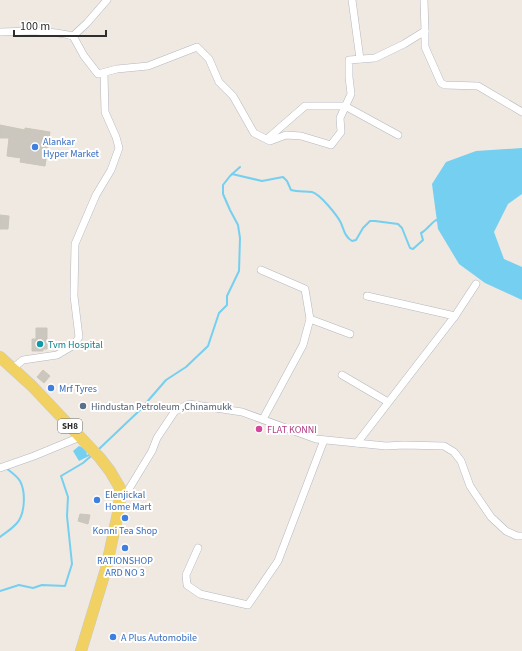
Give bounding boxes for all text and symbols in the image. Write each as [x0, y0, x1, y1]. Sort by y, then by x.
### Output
scale bar [14, 12, 106, 38]
text: 100 m [20, 18, 50, 35]
place label: Alankar Hyper Market [43, 135, 100, 161]
marker: Alankar Hyper Market [30, 142, 40, 152]
place label: Tvm Hospital [48, 338, 103, 352]
marker: Tvm Hospital [35, 339, 45, 349]
place label: Mrf Tyres [59, 382, 97, 396]
marker: Mrf Tyres [46, 383, 56, 393]
place label: Hindustan Petroleum ,Chinamukk [91, 400, 232, 414]
marker: Hindustan Petroleum ,Chinamukk [78, 401, 88, 411]
road number: SH8 [58, 419, 82, 433]
place label: FLAT KONNI [267, 423, 317, 437]
marker: FLAT KONNI [254, 424, 264, 434]
place label: Elenjickal Home Mart [105, 488, 152, 514]
marker: Elenjickal Home Mart [92, 495, 102, 505]
marker: Konni Tea Shop [120, 513, 130, 523]
place label: Konni Tea Shop [93, 524, 158, 538]
marker: RATIONSHOP ARD NO 3 [120, 543, 130, 553]
place label: RATIONSHOP ARD NO 3 [97, 554, 153, 580]
place label: A Plus Automobile [121, 631, 197, 645]
marker: A Plus Automobile [108, 632, 118, 642]

